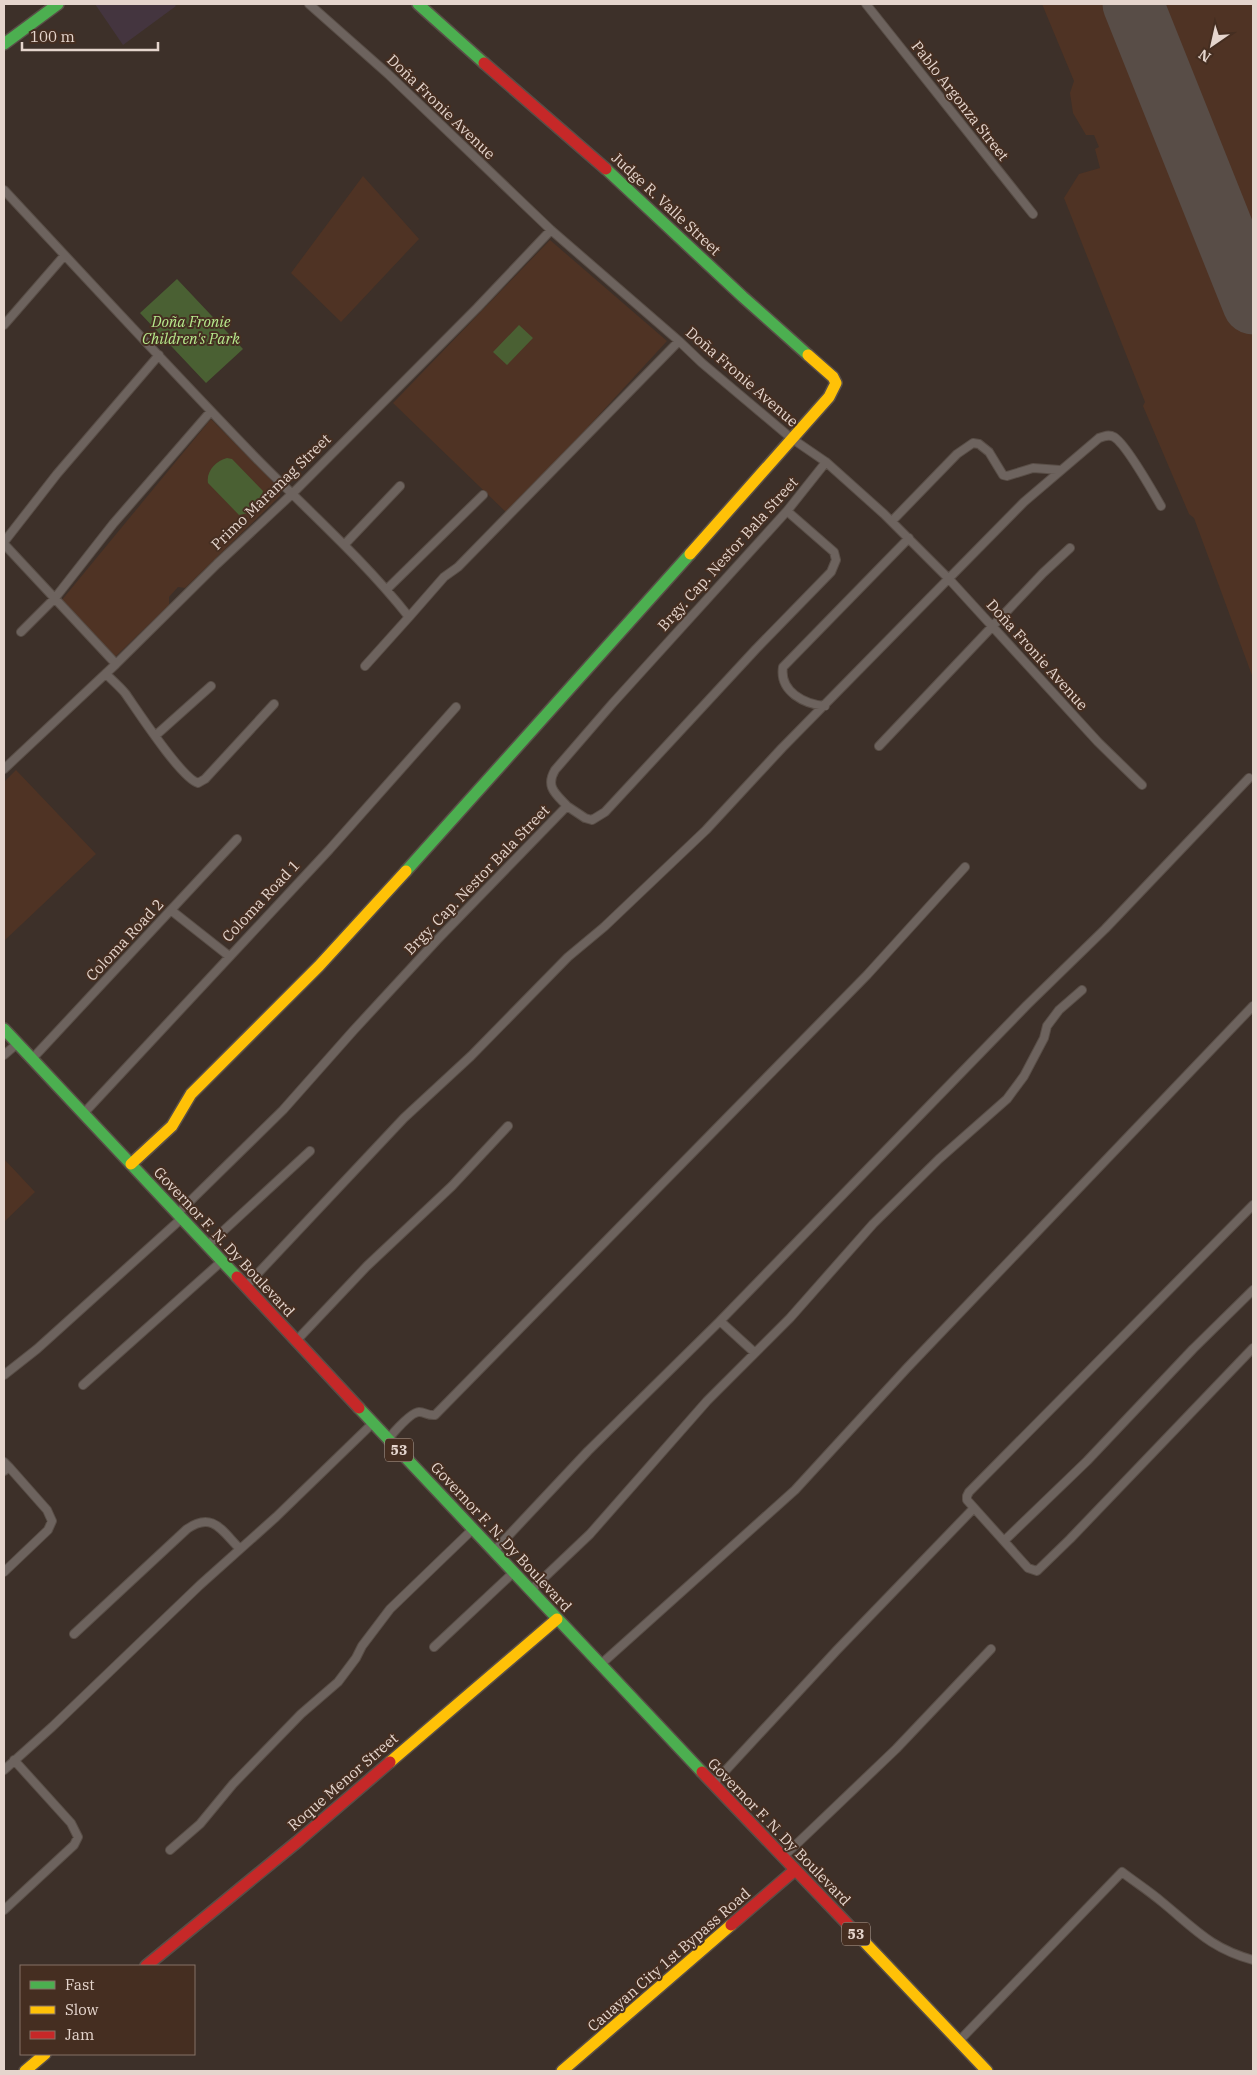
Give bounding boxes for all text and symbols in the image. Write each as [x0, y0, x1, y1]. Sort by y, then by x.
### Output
scale bar [22, 20, 159, 52]
north arrow [1187, 20, 1237, 70]
text: 100 m [30, 27, 75, 46]
street label: Pablo Argonza Street [908, 37, 1013, 164]
text: N [1195, 45, 1214, 66]
street label: Doña Fronie Avenue [383, 50, 499, 163]
street label: Judge R. Valle Street [608, 148, 725, 259]
park label: Doña Fronie Children's Park [142, 312, 240, 348]
street label: Doña Fronie Avenue [682, 323, 803, 431]
street label: Primo Maramag Street [207, 430, 334, 554]
street label: Brgy. Cap. Nestor Bala Street [653, 473, 802, 635]
street label: Doña Fronie Avenue [982, 595, 1092, 714]
street label: Brgy. Cap. Nestor Bala Street [400, 801, 553, 958]
street label: Coloma Road 1 [218, 856, 303, 946]
street label: Coloma Road 2 [82, 895, 167, 985]
street label: Governor F. N. Dy Boulevard [150, 1163, 299, 1321]
road number: 53 [385, 1438, 413, 1462]
street label: Governor F. N. Dy Boulevard [427, 1458, 576, 1616]
street label: Roque Menor Street [284, 1729, 402, 1835]
street label: Governor F. N. Dy Boulevard [704, 1754, 855, 1909]
street label: Cauayan City 1st Bypass Road [583, 1884, 754, 2036]
road number: 53 [842, 1922, 870, 1946]
legend [20, 1965, 195, 2055]
text: Fast [65, 1975, 95, 1994]
text: Slow [65, 2000, 99, 2019]
text: Jam [65, 2025, 94, 2044]

